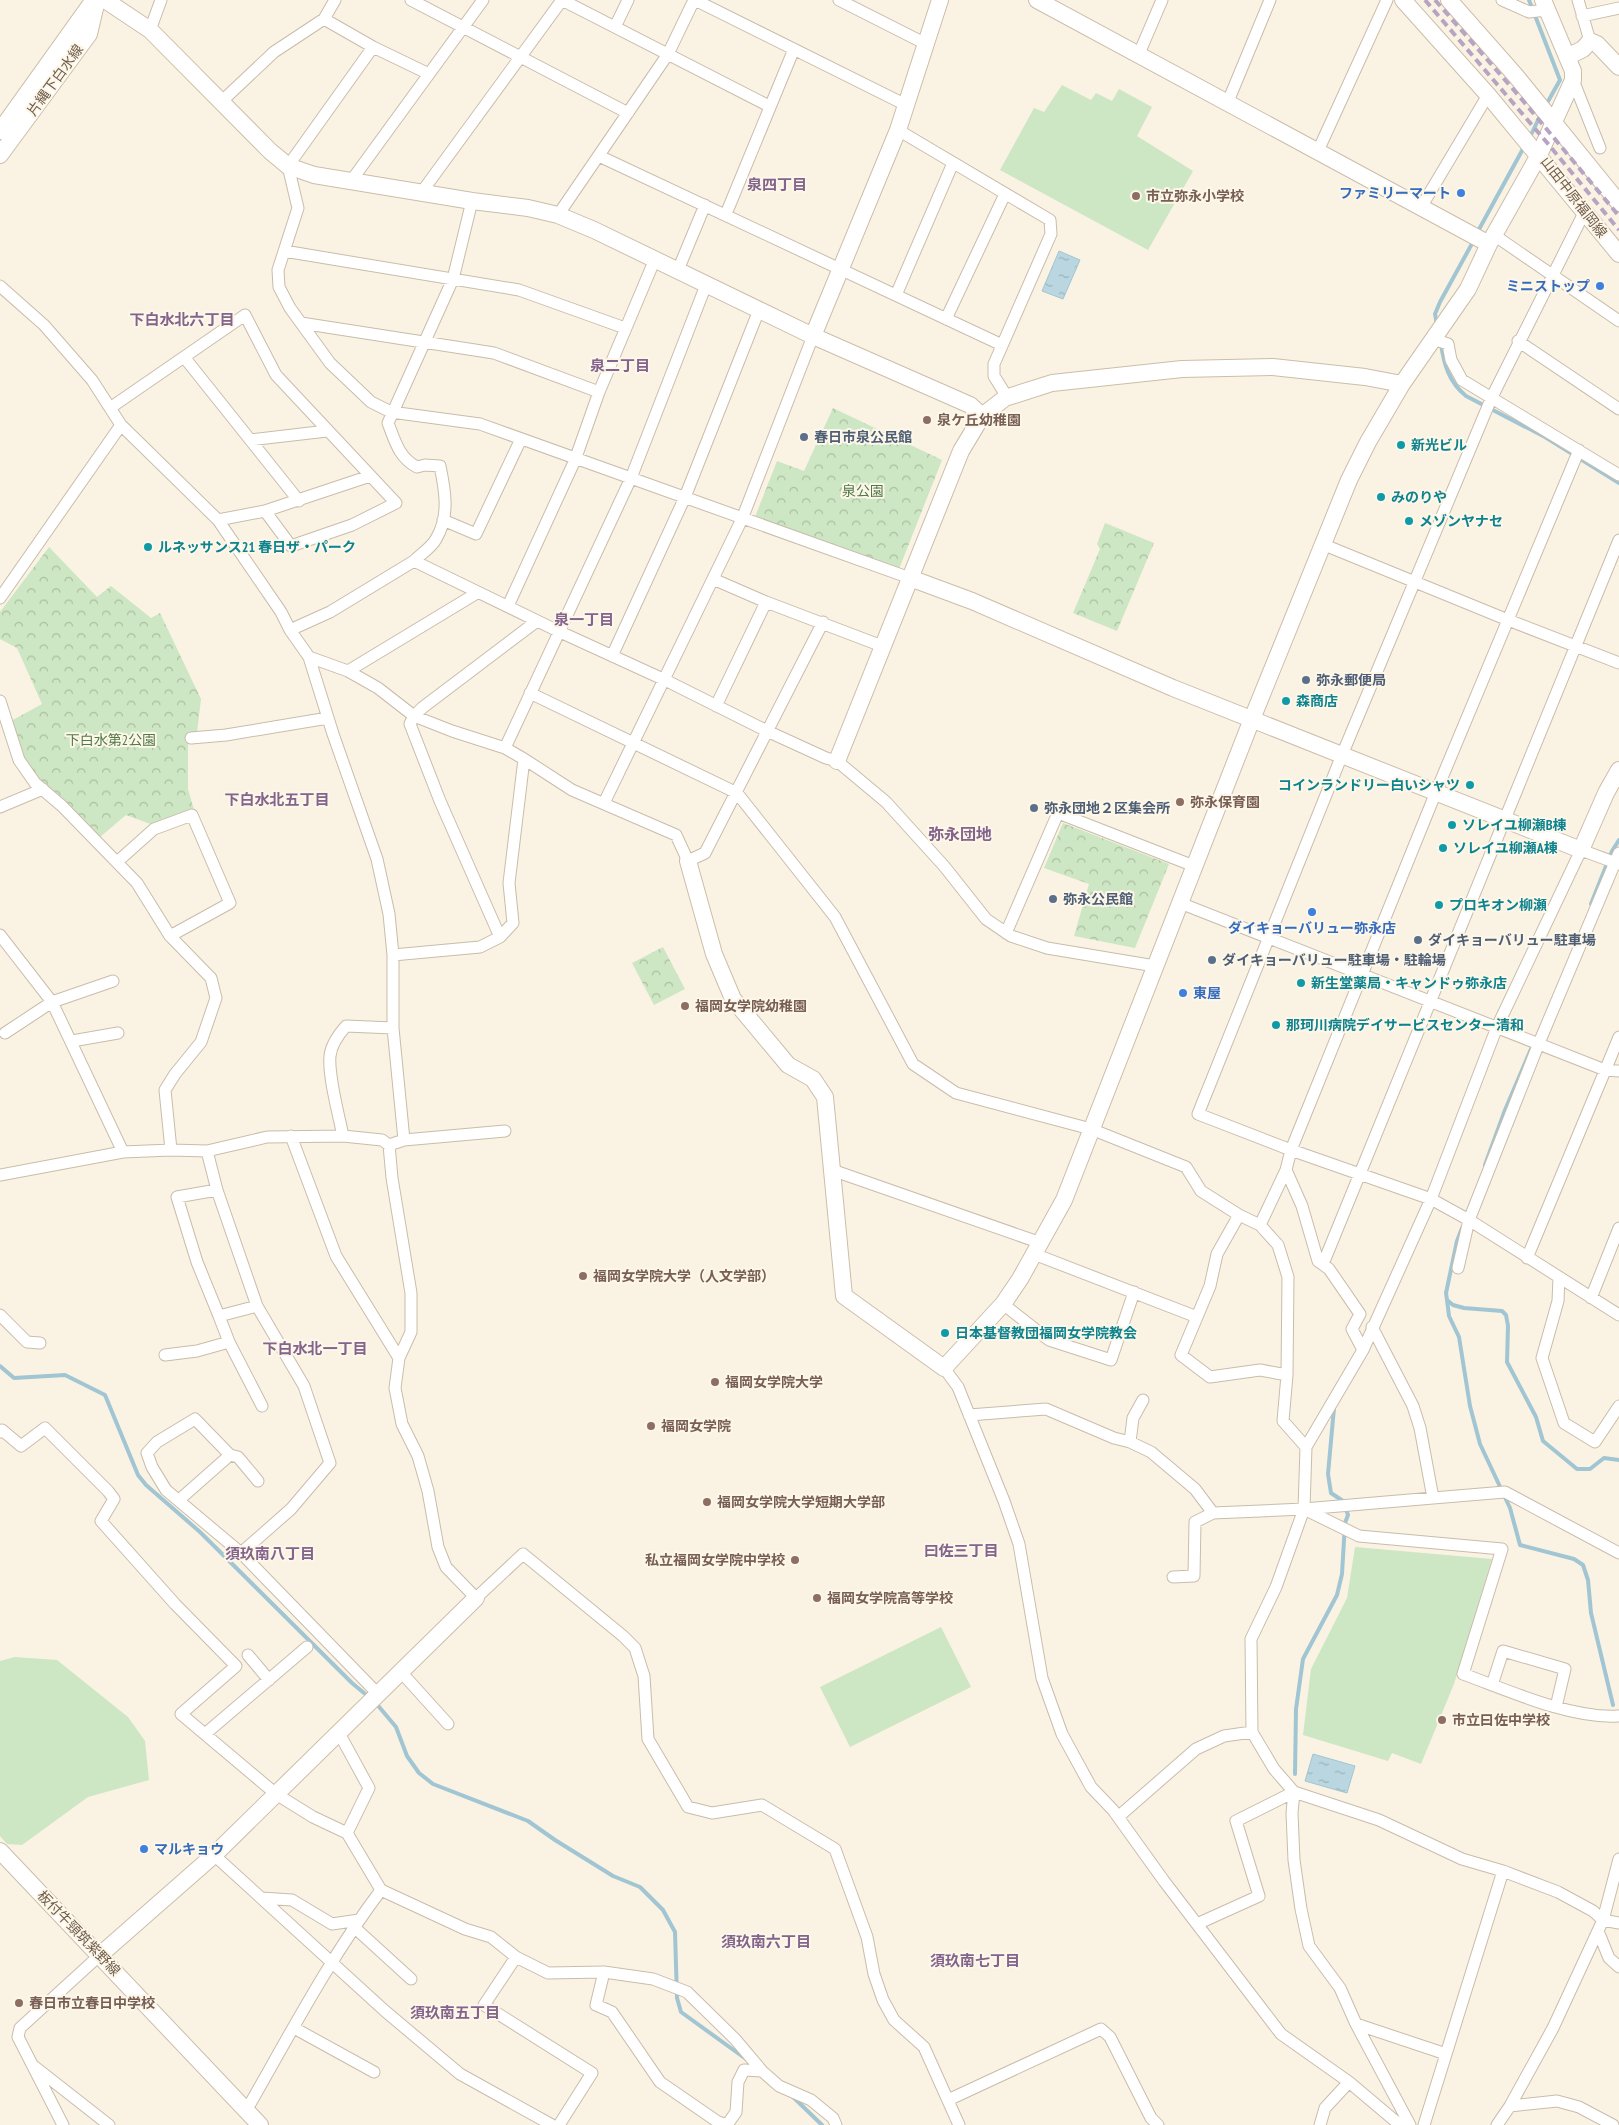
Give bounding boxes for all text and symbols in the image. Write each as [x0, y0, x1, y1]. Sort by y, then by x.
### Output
street label: 片縄下白水線 [23, 41, 87, 119]
street label: 山田中原福岡線 [1537, 153, 1611, 241]
district label: 泉四丁目 [747, 175, 807, 194]
place label: ファミリーマート [1339, 184, 1451, 202]
place label: 市立弥永小学校 [1146, 187, 1244, 205]
marker: ファミリーマート [1455, 187, 1467, 199]
marker: 市立弥永小学校 [1130, 190, 1142, 202]
place label: ミニストップ [1506, 277, 1590, 295]
marker: ミニストップ [1594, 280, 1606, 292]
district label: 下白水北六丁目 [129, 310, 235, 329]
district label: 泉二丁目 [590, 356, 650, 375]
place label: 泉ケ丘幼稚園 [937, 411, 1021, 429]
marker: 泉ケ丘幼稚園 [921, 414, 933, 426]
place label: 春日市泉公民館 [814, 428, 912, 446]
marker: 春日市泉公民館 [798, 431, 810, 443]
place label: 新光ビル [1411, 436, 1467, 454]
marker: 新光ビル [1395, 439, 1407, 451]
park label: 泉公園 [842, 482, 884, 500]
place label: みのりや [1391, 488, 1447, 506]
marker: みのりや [1375, 491, 1387, 503]
place label: メゾンヤナセ [1419, 512, 1503, 530]
marker: メゾンヤナセ [1403, 515, 1415, 527]
place label: ルネッサンス21 春日ザ・パーク [158, 538, 356, 556]
marker: ルネッサンス21 春日ザ・パーク [142, 541, 154, 553]
district label: 泉一丁目 [554, 610, 614, 629]
place label: 弥永郵便局 [1316, 671, 1386, 689]
marker: 弥永郵便局 [1300, 674, 1312, 686]
place label: 森商店 [1296, 692, 1338, 710]
marker: 森商店 [1280, 695, 1292, 707]
park label: 下白水第2公園 [66, 731, 156, 749]
place label: コインランドリー白いシャツ [1278, 776, 1460, 794]
marker: コインランドリー白いシャツ [1464, 779, 1476, 791]
district label: 下白水北五丁目 [224, 790, 330, 809]
place label: 弥永保育園 [1190, 793, 1260, 811]
marker: 弥永保育園 [1174, 796, 1186, 808]
place label: 弥永団地２区集会所 [1044, 799, 1170, 817]
marker: 弥永団地２区集会所 [1028, 802, 1040, 814]
place label: ソレイユ柳瀬B棟 [1462, 816, 1567, 834]
marker: ソレイユ柳瀬B棟 [1446, 819, 1458, 831]
district label: 弥永団地 [928, 824, 992, 844]
place label: ソレイユ柳瀬A棟 [1453, 839, 1558, 857]
marker: ソレイユ柳瀬A棟 [1437, 842, 1449, 854]
place label: 弥永公民館 [1063, 890, 1133, 908]
marker: 弥永公民館 [1047, 893, 1059, 905]
place label: プロキオン柳瀬 [1449, 896, 1547, 914]
marker: プロキオン柳瀬 [1433, 899, 1445, 911]
marker: ダイキョーバリュー弥永店 [1306, 906, 1318, 918]
place label: ダイキョーバリュー弥永店 [1228, 919, 1396, 937]
place label: ダイキョーバリュー駐車場 [1428, 931, 1596, 949]
marker: ダイキョーバリュー駐車場 [1412, 934, 1424, 946]
place label: ダイキョーバリュー駐車場・駐輪場 [1222, 951, 1446, 969]
marker: ダイキョーバリュー駐車場・駐輪場 [1206, 954, 1218, 966]
place label: 新生堂薬局・キャンドゥ弥永店 [1311, 974, 1507, 992]
marker: 新生堂薬局・キャンドゥ弥永店 [1295, 977, 1307, 989]
place label: 東屋 [1193, 984, 1221, 1002]
marker: 東屋 [1177, 987, 1189, 999]
place label: 福岡女学院幼稚園 [695, 997, 807, 1015]
marker: 福岡女学院幼稚園 [679, 1000, 691, 1012]
place label: 那珂川病院デイサービスセンター清和 [1286, 1016, 1524, 1034]
marker: 那珂川病院デイサービスセンター清和 [1270, 1019, 1282, 1031]
place label: 福岡女学院大学（人文学部） [593, 1267, 775, 1285]
marker: 福岡女学院大学（人文学部） [577, 1270, 589, 1282]
place label: 日本基督教団福岡女学院教会 [955, 1324, 1137, 1342]
marker: 日本基督教団福岡女学院教会 [939, 1327, 951, 1339]
district label: 下白水北一丁目 [262, 1339, 368, 1358]
place label: 福岡女学院大学 [725, 1373, 823, 1391]
marker: 福岡女学院大学 [709, 1376, 721, 1388]
place label: 福岡女学院 [661, 1417, 731, 1435]
marker: 福岡女学院 [645, 1420, 657, 1432]
place label: 福岡女学院大学短期大学部 [717, 1493, 885, 1511]
marker: 福岡女学院大学短期大学部 [701, 1496, 713, 1508]
district label: 曰佐三丁目 [923, 1541, 999, 1560]
district label: 須玖南八丁目 [225, 1544, 315, 1563]
place label: 私立福岡女学院中学校 [645, 1551, 785, 1569]
marker: 私立福岡女学院中学校 [789, 1554, 801, 1566]
place label: 福岡女学院高等学校 [827, 1589, 953, 1607]
marker: 福岡女学院高等学校 [811, 1592, 823, 1604]
place label: 市立曰佐中学校 [1452, 1711, 1550, 1729]
marker: 市立曰佐中学校 [1436, 1714, 1448, 1726]
place label: マルキョウ [154, 1840, 224, 1858]
marker: マルキョウ [138, 1843, 150, 1855]
street label: 板付牛頸筑紫野線 [34, 1886, 124, 1980]
district label: 須玖南六丁目 [721, 1932, 811, 1951]
district label: 須玖南七丁目 [930, 1951, 1020, 1970]
place label: 春日市立春日中学校 [29, 1994, 155, 2012]
marker: 春日市立春日中学校 [13, 1997, 25, 2009]
district label: 須玖南五丁目 [410, 2003, 500, 2022]

